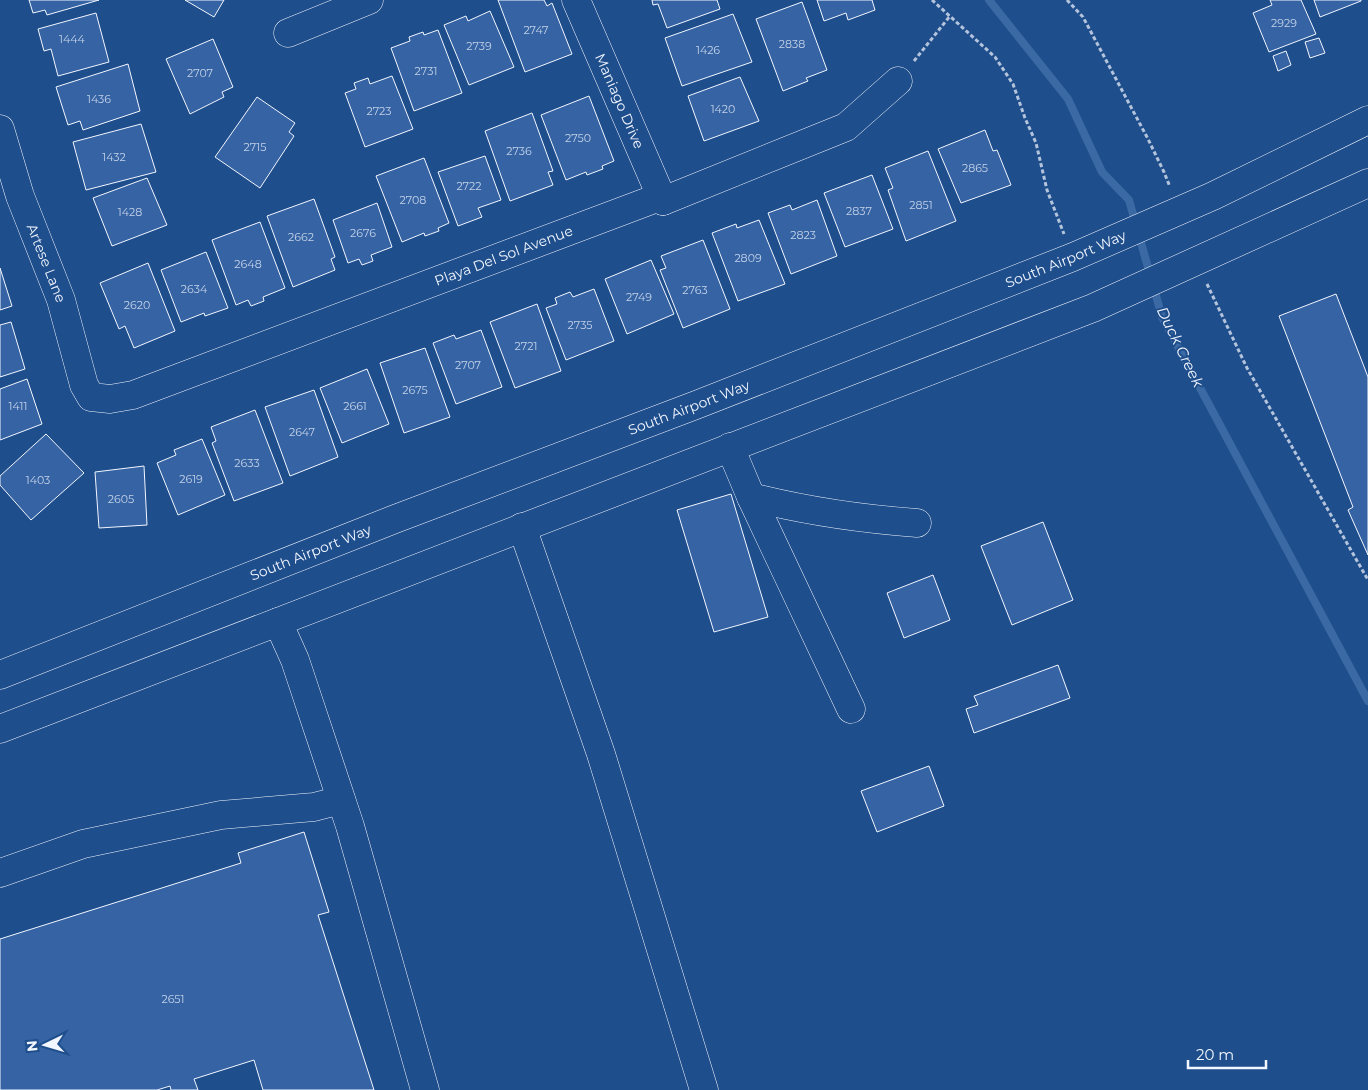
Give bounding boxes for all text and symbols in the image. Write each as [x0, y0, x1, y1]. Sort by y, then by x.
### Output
house number: 2929 [1271, 16, 1297, 30]
house number: 2747 [523, 23, 549, 37]
house number: 1444 [59, 32, 86, 46]
house number: 2838 [779, 37, 805, 51]
house number: 2739 [466, 39, 492, 53]
house number: 1426 [696, 43, 720, 57]
street label: Maniago Drive [591, 51, 648, 151]
house number: 2731 [415, 64, 437, 78]
house number: 2707 [187, 66, 213, 80]
house number: 1436 [87, 92, 111, 106]
house number: 1420 [711, 102, 735, 116]
house number: 2723 [366, 104, 392, 118]
house number: 2750 [565, 131, 591, 145]
house number: 2715 [243, 140, 267, 154]
house number: 2736 [506, 144, 532, 158]
house number: 1432 [102, 150, 126, 164]
house number: 2865 [962, 161, 988, 175]
house number: 2722 [456, 179, 482, 193]
house number: 2708 [400, 193, 426, 207]
house number: 2851 [909, 198, 933, 212]
house number: 2837 [846, 204, 872, 218]
house number: 1428 [118, 205, 142, 219]
street label: Artese Lane [23, 221, 70, 305]
street label: Playa Del Sol Avenue [432, 222, 575, 290]
house number: 2676 [350, 226, 376, 240]
street label: South Airport Way [1003, 226, 1129, 292]
house number: 2823 [790, 228, 816, 242]
house number: 2662 [288, 230, 314, 244]
house number: 2809 [734, 251, 762, 265]
house number: 2648 [234, 257, 262, 271]
house number: 2634 [181, 282, 208, 296]
house number: 2763 [682, 283, 708, 297]
house number: 2749 [626, 290, 652, 304]
house number: 2620 [124, 298, 150, 312]
water label: Duck Creek [1153, 303, 1209, 391]
house number: 2735 [568, 318, 592, 332]
house number: 2721 [515, 339, 537, 353]
house number: 2707 [455, 358, 481, 372]
street label: South Airport Way [625, 376, 753, 439]
house number: 2675 [402, 383, 428, 397]
house number: 1411 [9, 399, 27, 413]
house number: 2661 [343, 399, 367, 413]
house number: 2647 [289, 425, 315, 439]
house number: 2633 [234, 456, 260, 470]
house number: 2619 [179, 472, 203, 486]
house number: 1403 [26, 473, 50, 487]
house number: 2605 [108, 492, 134, 506]
street label: South Airport Way [247, 520, 374, 584]
house number: 2651 [161, 992, 185, 1006]
north arrow [20, 1020, 70, 1070]
scale bar [1188, 1038, 1266, 1070]
text: N [23, 1040, 42, 1053]
text: 20 m [1196, 1045, 1234, 1064]

